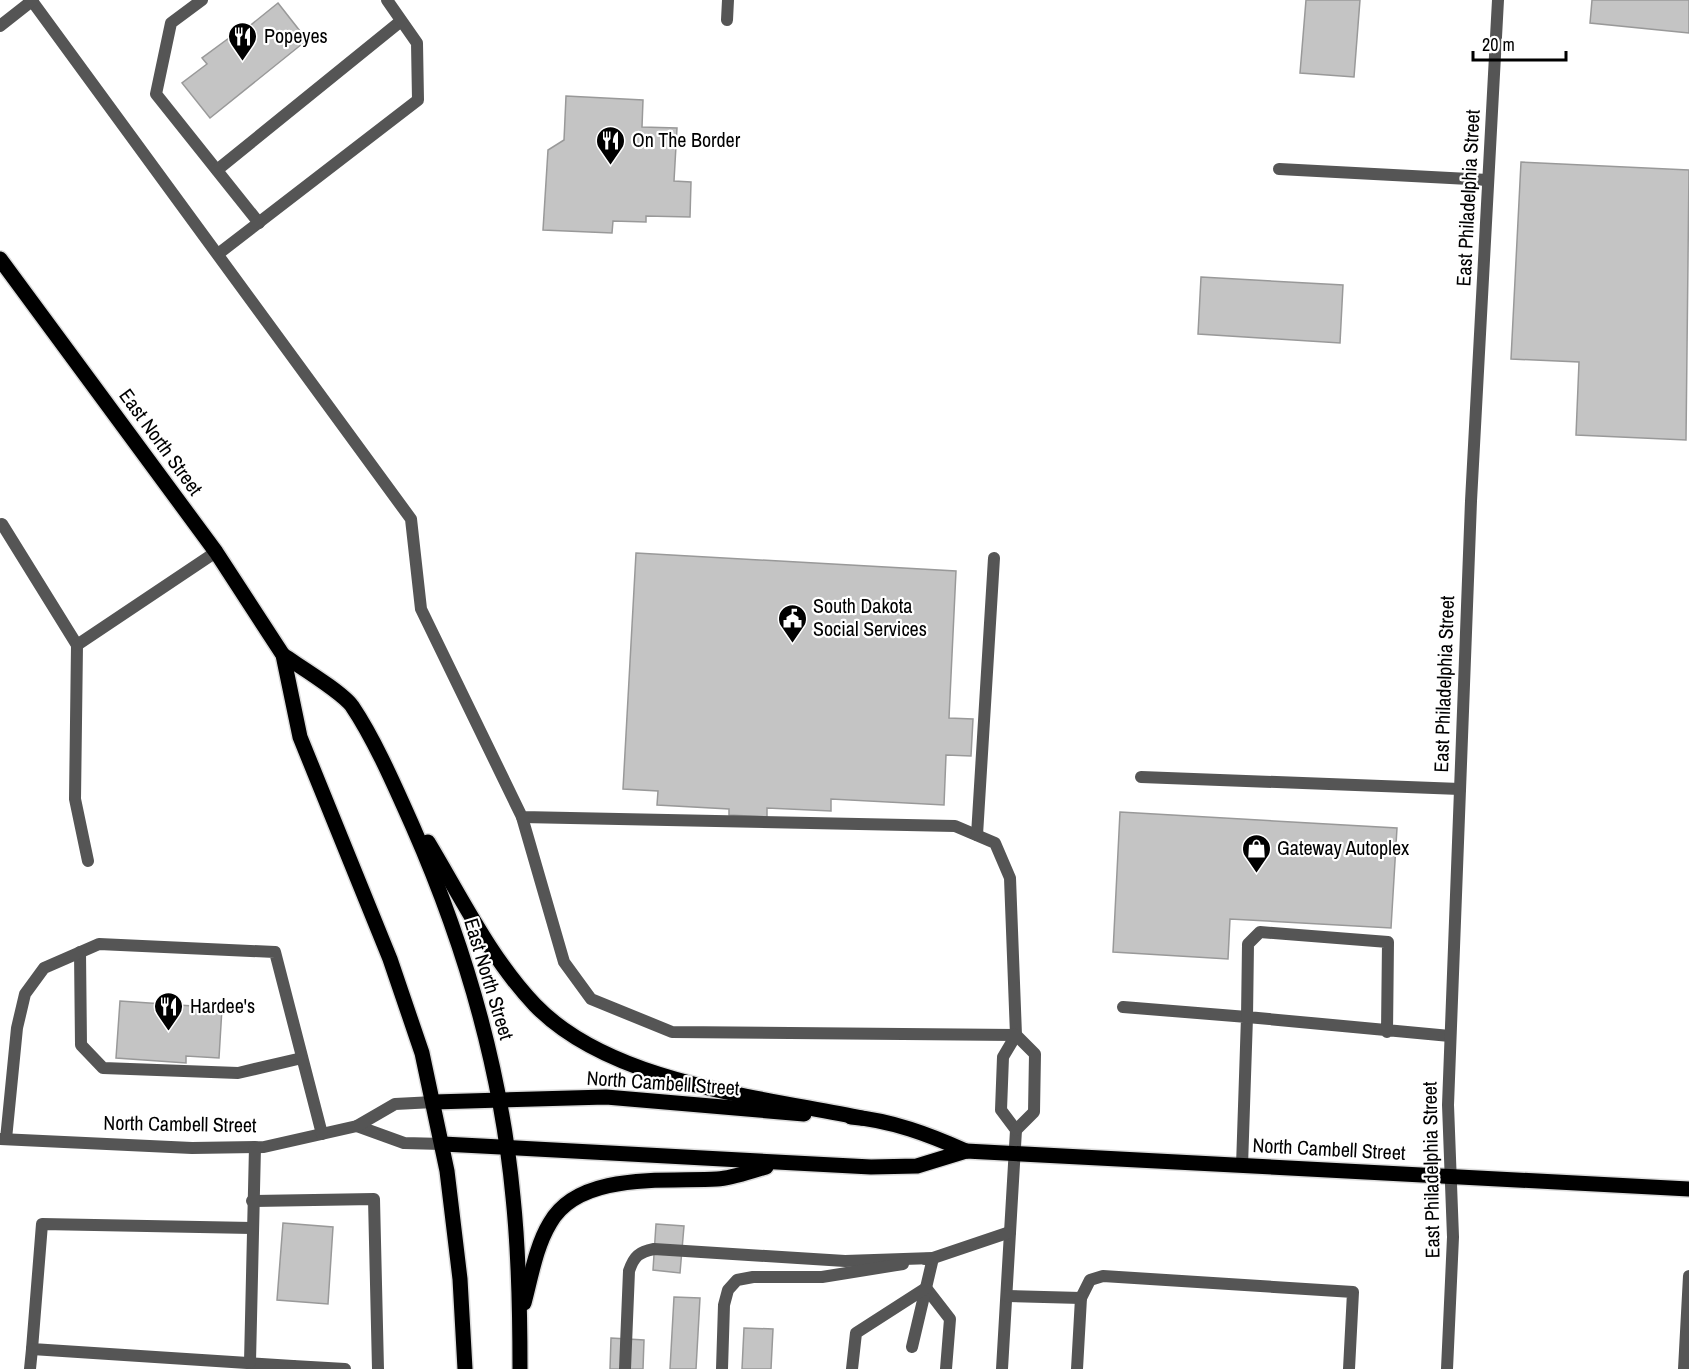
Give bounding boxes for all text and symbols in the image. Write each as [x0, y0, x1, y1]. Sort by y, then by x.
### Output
restaurant icon: Popeyes [227, 20, 259, 62]
place label: Popeyes [264, 22, 328, 49]
scale bar [1473, 24, 1566, 62]
text: 20 m [1482, 32, 1515, 57]
street label: East Philadelphia Street [1449, 109, 1486, 287]
restaurant icon: On The Border [595, 124, 627, 166]
place label: On The Border [632, 126, 741, 153]
street label: East North Street [114, 383, 210, 501]
place label: South Dakota Social Services [813, 592, 927, 642]
street label: East Philadelphia Street [1427, 595, 1460, 773]
public building icon: South Dakota Social Services [776, 602, 808, 644]
shop icon: Gateway Autoplex [1240, 832, 1272, 874]
place label: Gateway Autoplex [1277, 834, 1410, 861]
street label: East North Street [458, 915, 521, 1043]
restaurant icon: Hardee's [153, 990, 185, 1032]
place label: Hardee's [190, 992, 255, 1019]
street label: North Cambell Street [586, 1064, 741, 1101]
street label: East Philadelphia Street [1415, 1081, 1446, 1259]
street label: North Cambell Street [103, 1109, 257, 1138]
street label: North Cambell Street [1252, 1131, 1407, 1166]

